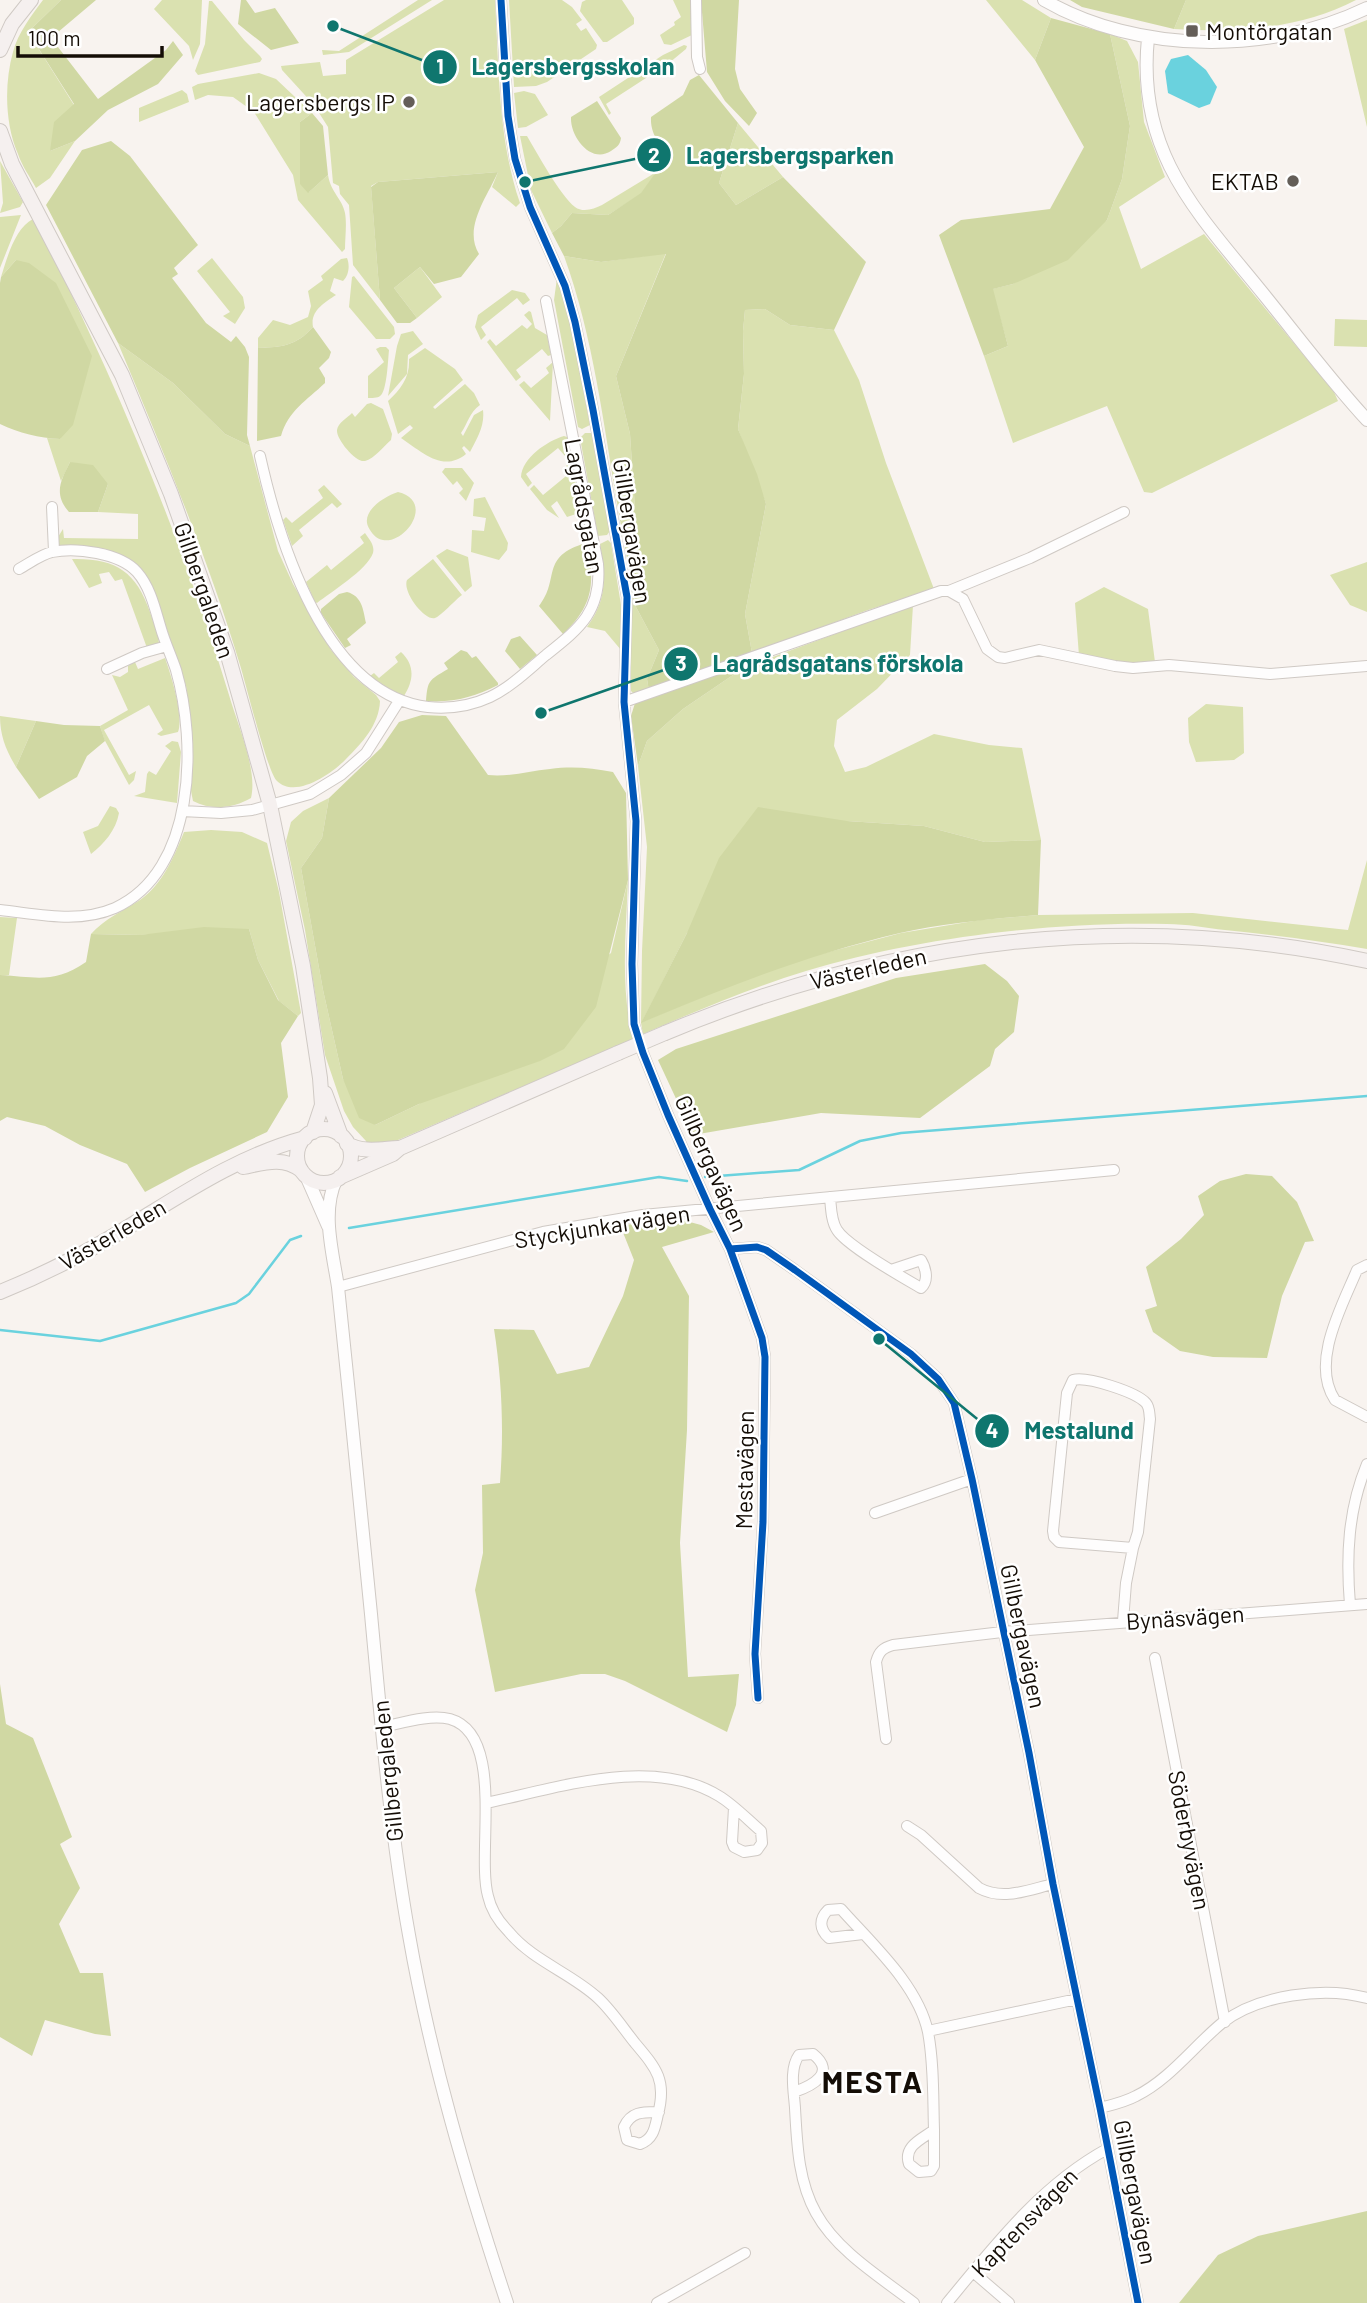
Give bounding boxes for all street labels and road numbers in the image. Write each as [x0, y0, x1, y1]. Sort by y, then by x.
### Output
street label: Lagrådsgatan [559, 436, 611, 576]
street label: Gillbergavägen [608, 456, 658, 606]
street label: Gillbergaleden [169, 518, 241, 662]
street label: Västerleden [807, 941, 929, 995]
street label: Gillbergavägen [669, 1090, 755, 1236]
street label: Västerleden [54, 1192, 170, 1276]
street label: Styckjunkarvägen [512, 1198, 692, 1254]
street label: Mestavägen [729, 1410, 759, 1530]
street label: Gillbergavägen [995, 1561, 1053, 1711]
street label: Bynäsvägen [1125, 1599, 1245, 1635]
street label: Gillbergaleden [366, 1699, 408, 1843]
street label: Söderbyvägen [1163, 1768, 1217, 1912]
street label: Gillbergavägen [1108, 2117, 1164, 2267]
street label: Kaptensvägen [965, 2162, 1083, 2282]

